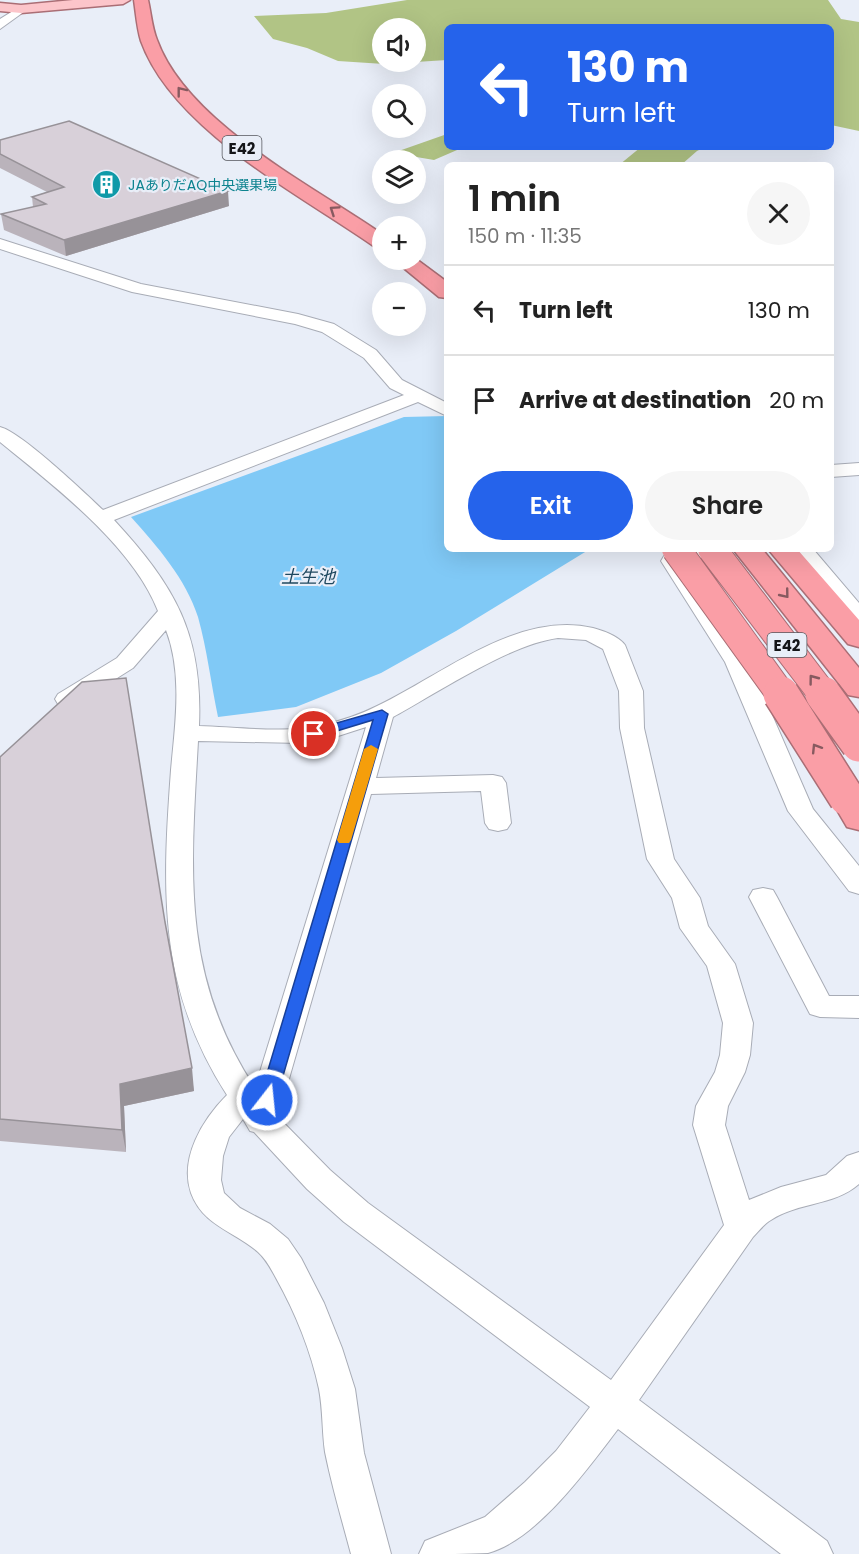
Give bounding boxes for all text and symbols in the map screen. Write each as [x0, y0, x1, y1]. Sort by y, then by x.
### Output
map controls [372, 18, 426, 336]
button: sound [372, 18, 426, 72]
text: 130 m [567, 38, 689, 97]
icon: left [468, 48, 546, 126]
button: search [372, 84, 426, 138]
one-way arrow [177, 87, 188, 98]
text: Turn left [567, 94, 676, 131]
road number: E42 [222, 136, 262, 160]
button: layers [372, 150, 426, 204]
building icon: JAありだAQ中央選果場 [91, 169, 123, 201]
text: 1 min [468, 173, 561, 224]
place label: JAありだAQ中央選果場 [128, 175, 277, 195]
button: close [747, 182, 810, 245]
one-way arrow [330, 206, 341, 217]
button: + [372, 216, 426, 270]
text: 150 m · 11:35 [468, 222, 582, 250]
button: − [372, 282, 426, 336]
icon: left [468, 294, 501, 327]
text: Turn left [519, 295, 613, 326]
text: 130 m [748, 295, 810, 326]
icon: arrive [468, 384, 501, 417]
text: Arrive at destination [519, 385, 751, 416]
text: 20 m [769, 385, 824, 416]
button: Exit [468, 471, 633, 540]
button: Share [645, 471, 810, 540]
water label: 土生池 [281, 564, 337, 589]
one-way arrow [777, 587, 788, 598]
road number: E42 [768, 633, 806, 657]
one-way arrow [809, 675, 820, 686]
pin [288, 708, 339, 759]
icon: arrive [297, 717, 330, 750]
one-way arrow [812, 744, 823, 755]
position arrow [235, 1068, 299, 1132]

